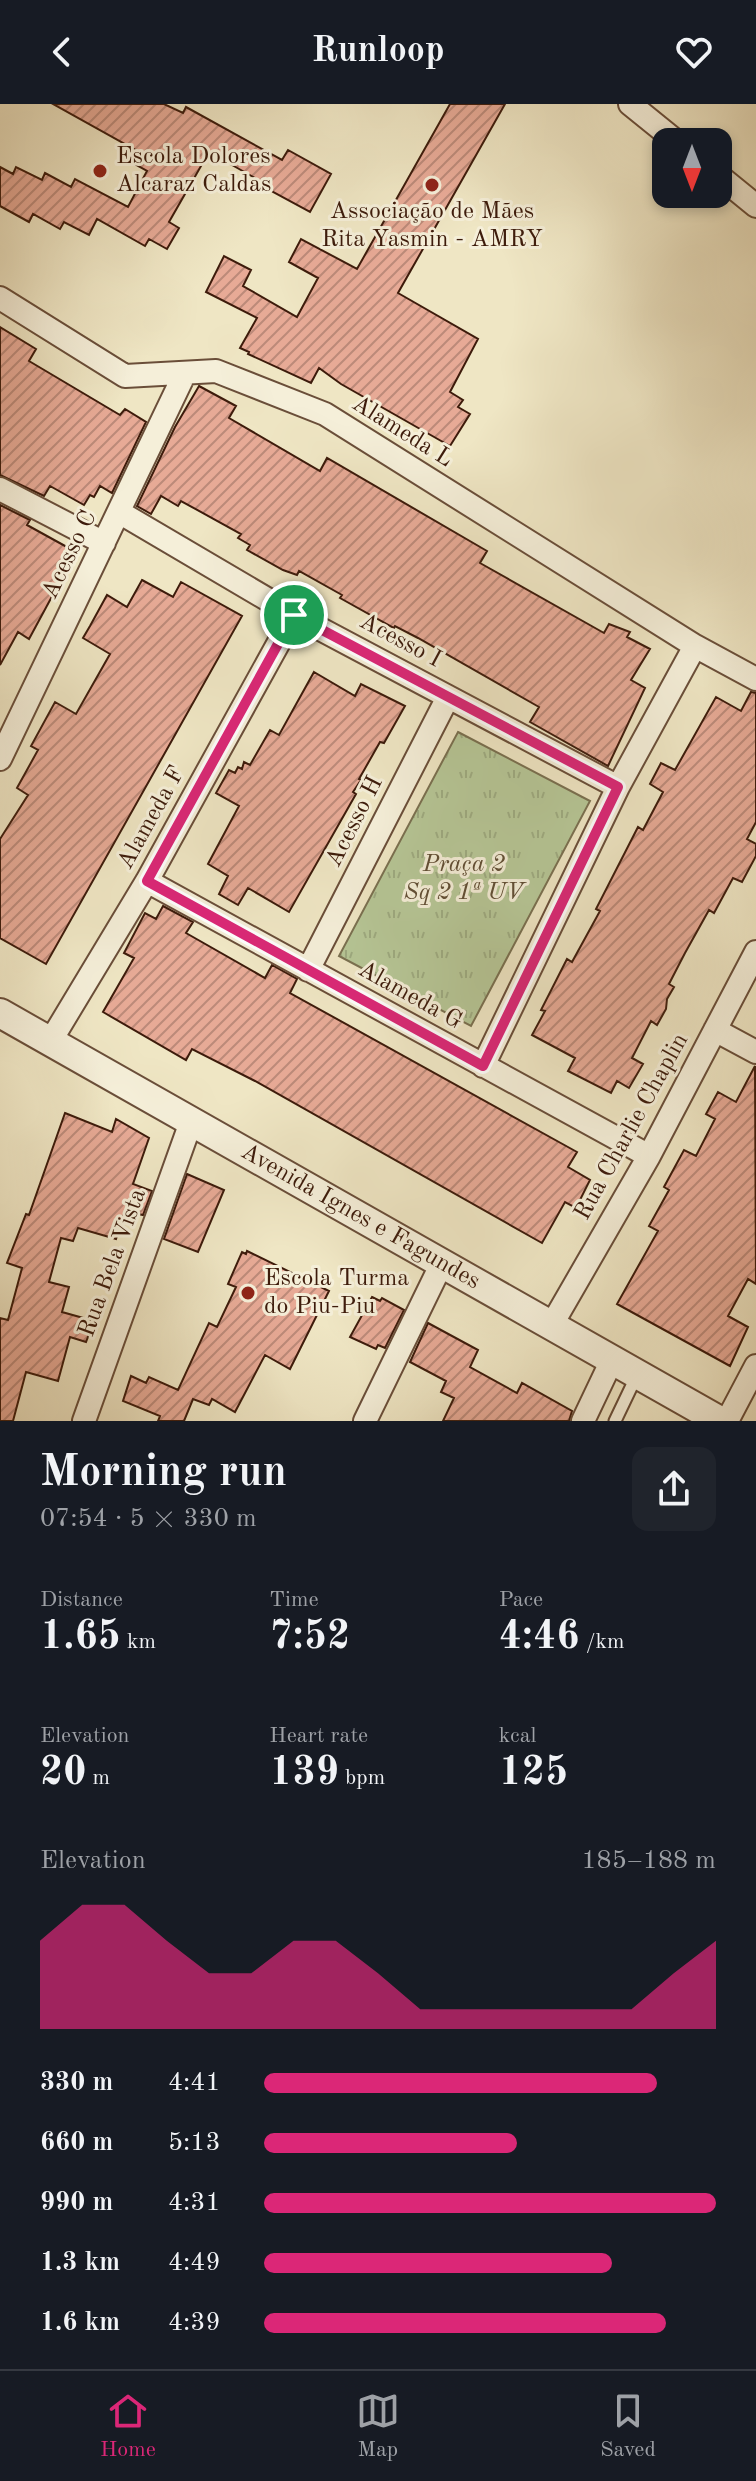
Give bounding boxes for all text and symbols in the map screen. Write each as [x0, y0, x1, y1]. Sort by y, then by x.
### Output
icon: back [40, 30, 84, 74]
icon: heart [672, 30, 716, 74]
text: Runloop [311, 34, 445, 70]
north arrow [652, 128, 732, 208]
map controls [652, 128, 732, 208]
place label: Escola Dolores Alcaraz Caldas [116, 145, 271, 197]
marker: Escola Dolores Alcaraz Caldas [91, 162, 109, 180]
marker: Associação de Mães Rita Yasmin - AMRY [423, 176, 441, 194]
place label: Associação de Mães Rita Yasmin - AMRY [321, 200, 543, 252]
street label: Alameda L [347, 392, 457, 472]
street label: Acesso C [38, 507, 102, 603]
pin [260, 581, 328, 649]
icon: arrive [272, 593, 316, 637]
street label: Acesso I [355, 610, 445, 672]
street label: Alameda F [114, 762, 190, 874]
street label: Acesso H [322, 773, 388, 871]
park label: Praça 2 Sq 2 1ª UV [404, 853, 527, 905]
street label: Alameda G [354, 958, 466, 1034]
street label: Rua Charlie Chaplin [571, 1030, 693, 1224]
street label: Avenida Ignes e Fagundes [237, 1140, 484, 1294]
street label: Rua Bela Vista [75, 1186, 151, 1340]
place label: Escola Turma do Piu-Piu [264, 1267, 409, 1319]
marker: Escola Turma do Piu-Piu [239, 1284, 257, 1302]
button: share [632, 1447, 716, 1531]
text: Morning run [40, 1451, 287, 1495]
text: 07:54 · 5 × 330 m [40, 1506, 257, 1532]
text: Distance [40, 1589, 123, 1611]
text: Time [269, 1589, 319, 1611]
text: Pace [499, 1589, 543, 1611]
text: 1.65 [40, 1618, 121, 1658]
text: 7:52 [269, 1618, 350, 1658]
text: 4:46 [499, 1618, 579, 1658]
text: km [121, 1631, 156, 1653]
text: /km [579, 1631, 624, 1653]
text: Elevation [40, 1725, 130, 1747]
text: Heart rate [269, 1725, 368, 1747]
text: kcal [499, 1725, 537, 1747]
text: 20 [40, 1754, 86, 1794]
text: 139 [269, 1754, 339, 1794]
text: 125 [499, 1754, 568, 1794]
text: m [86, 1767, 110, 1789]
text: bpm [339, 1767, 385, 1789]
text: Elevation [40, 1848, 146, 1874]
text: 185–188 m [581, 1848, 716, 1874]
text: 330 m [40, 2070, 113, 2096]
text: 4:41 [168, 2070, 221, 2096]
text: 660 m [40, 2130, 113, 2156]
text: 5:13 [168, 2130, 221, 2156]
text: 990 m [40, 2190, 113, 2216]
text: 4:31 [168, 2190, 221, 2216]
text: 1.3 km [40, 2250, 120, 2276]
text: 4:49 [168, 2250, 221, 2276]
text: 1.6 km [40, 2310, 120, 2336]
text: 4:39 [168, 2310, 221, 2336]
tab: Home [100, 2389, 156, 2464]
tab: Map [356, 2389, 400, 2464]
tab: Saved [600, 2389, 656, 2464]

